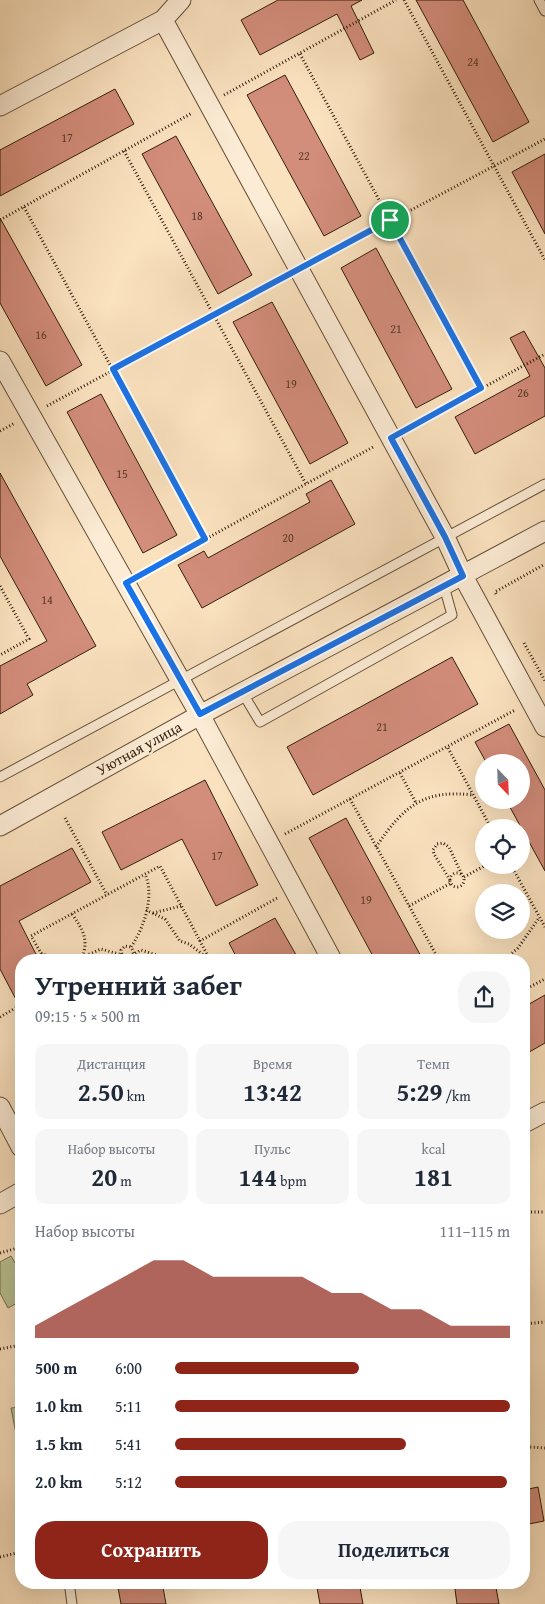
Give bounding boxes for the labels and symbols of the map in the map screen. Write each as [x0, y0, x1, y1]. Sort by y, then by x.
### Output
house number: 24 [467, 53, 479, 70]
house number: 17 [61, 129, 73, 146]
house number: 22 [298, 147, 310, 164]
pin [369, 199, 411, 241]
house number: 18 [191, 207, 203, 224]
house number: 21 [390, 320, 402, 337]
house number: 16 [35, 326, 47, 343]
house number: 19 [285, 375, 297, 392]
house number: 26 [517, 384, 529, 401]
house number: 15 [116, 465, 128, 482]
house number: 20 [282, 529, 294, 546]
house number: 14 [41, 591, 53, 608]
street label: Уютная улица [93, 716, 186, 780]
house number: 21 [376, 718, 388, 735]
north arrow [475, 754, 530, 809]
house number: 17 [211, 847, 223, 864]
house number: 19 [360, 891, 372, 908]

